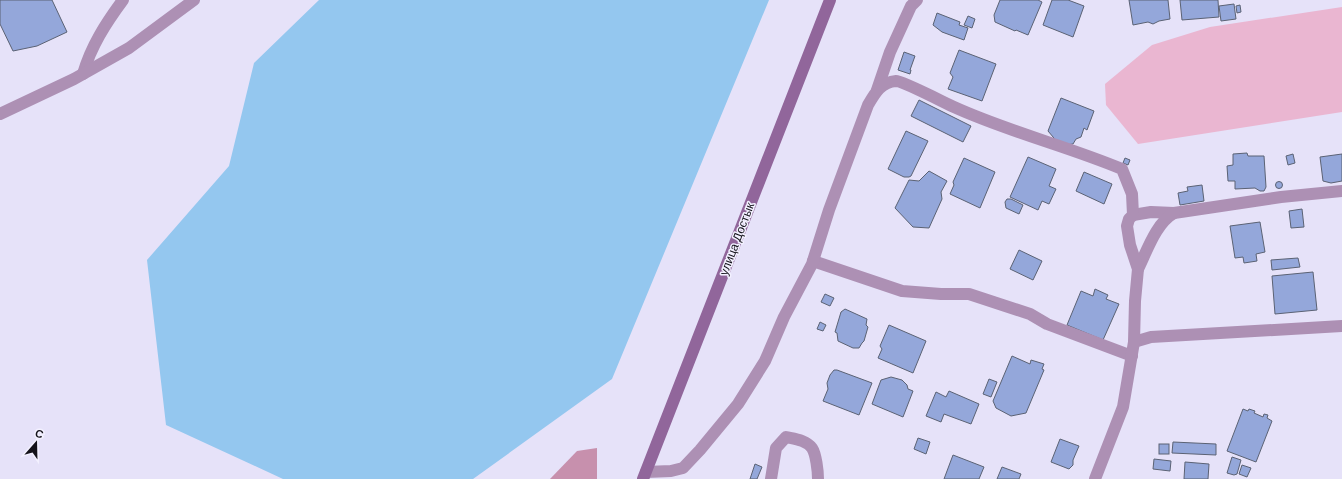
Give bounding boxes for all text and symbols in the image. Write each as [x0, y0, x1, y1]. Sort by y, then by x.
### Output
street label: улица Достык [717, 200, 758, 277]
north arrow [16, 423, 56, 463]
text: С [34, 427, 45, 441]

